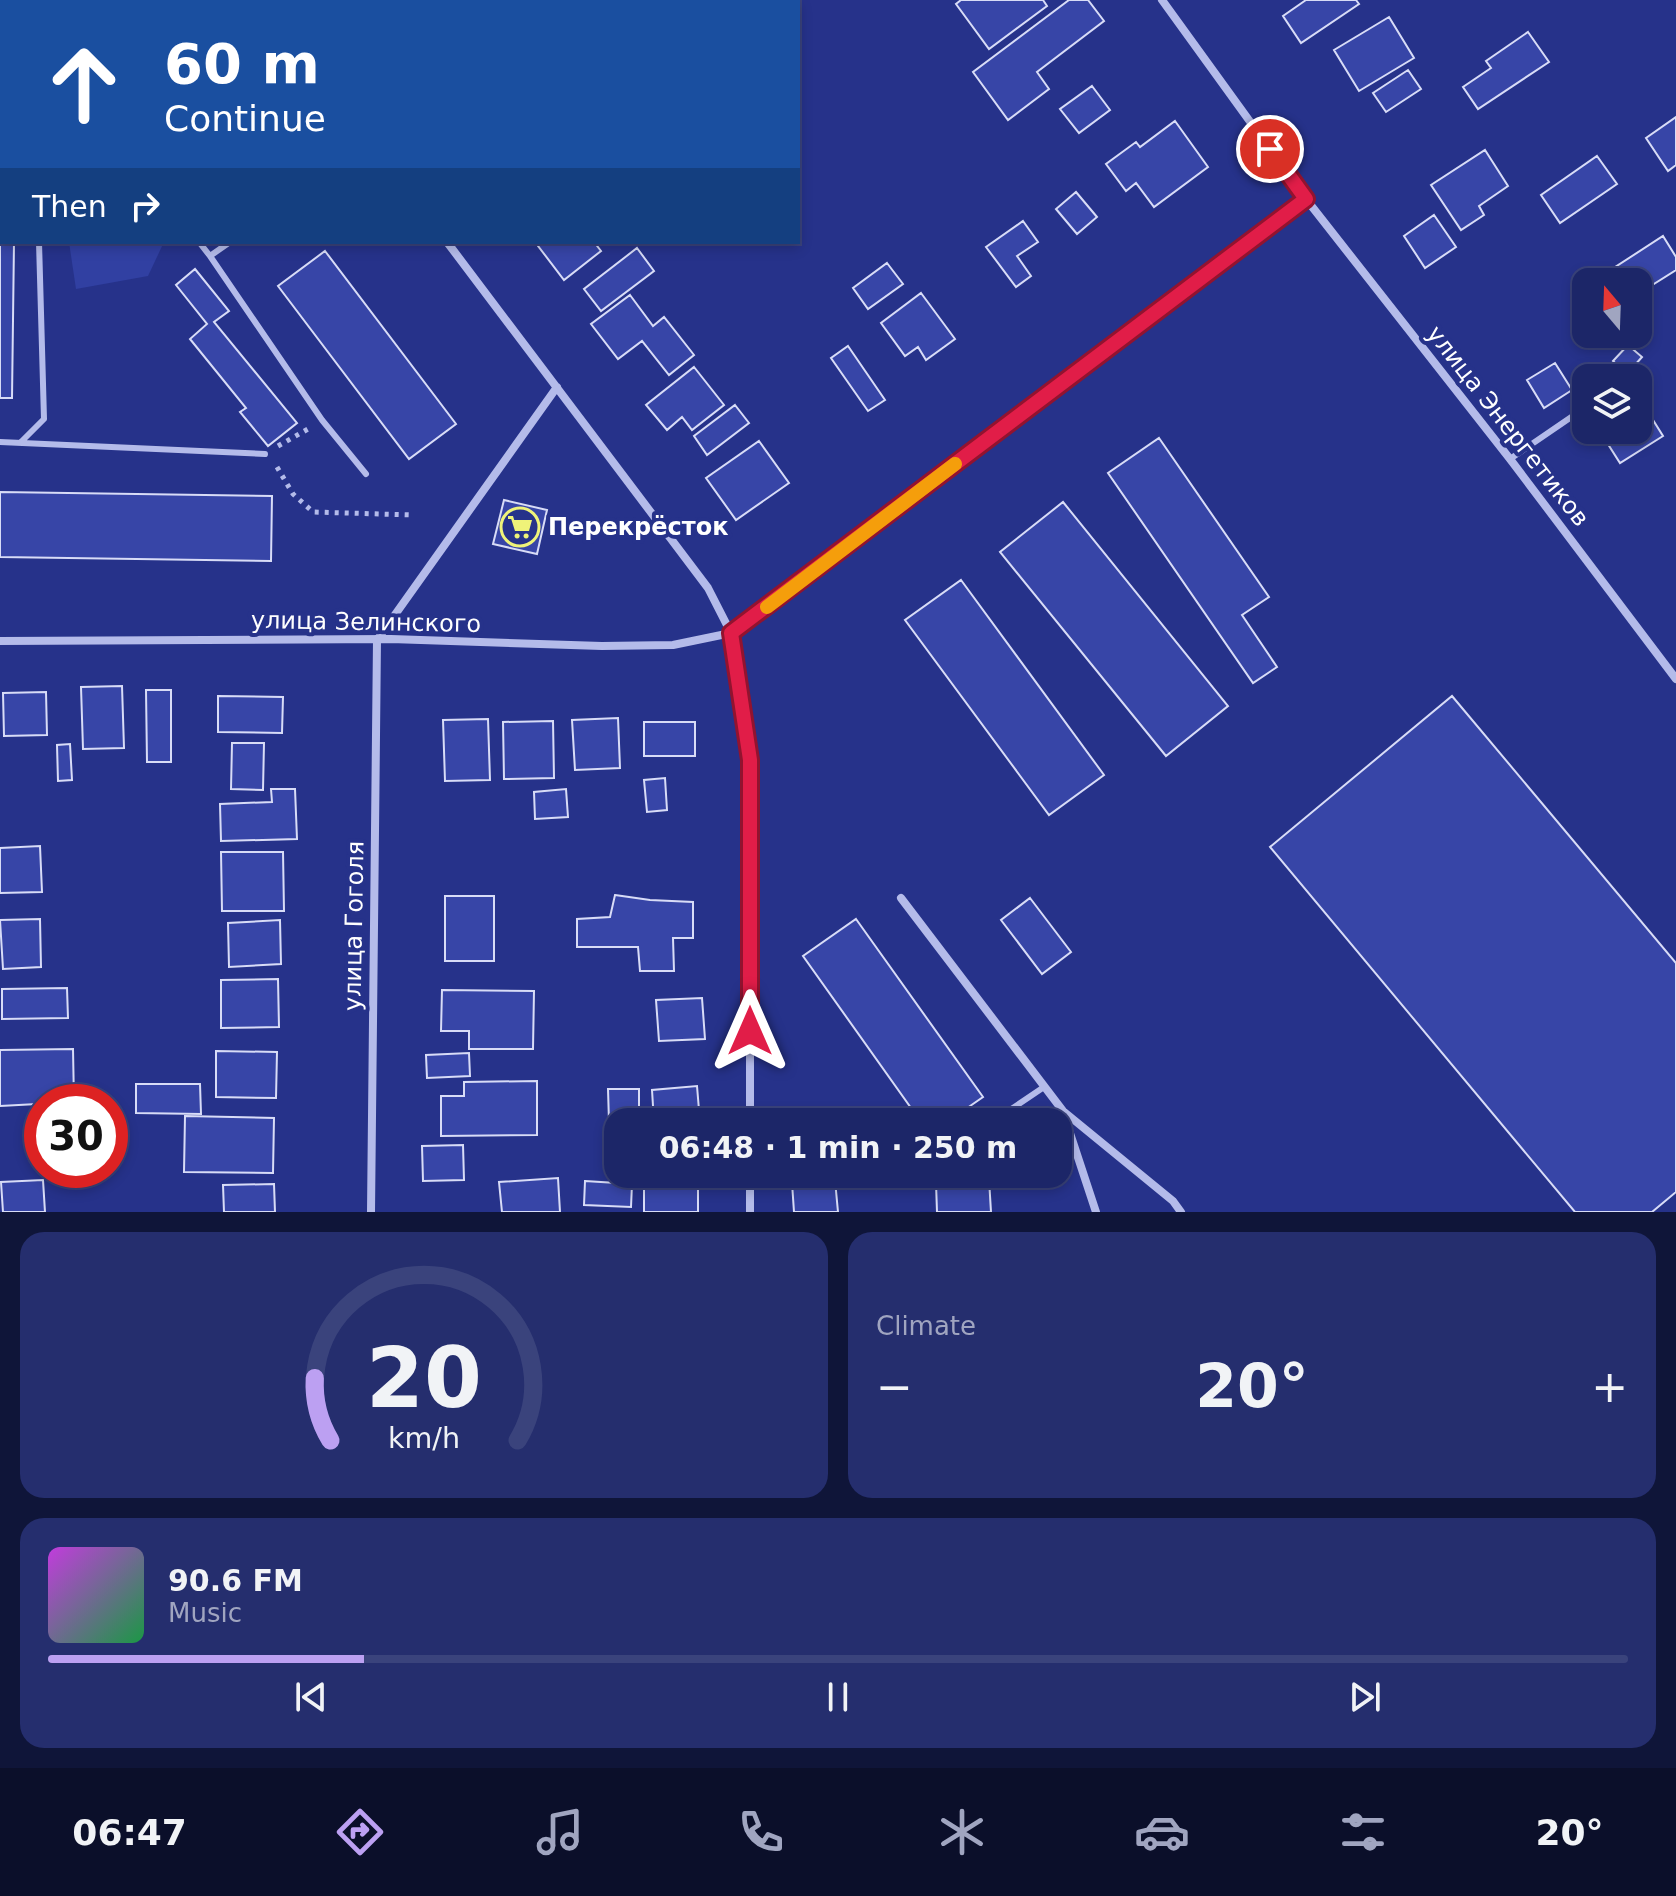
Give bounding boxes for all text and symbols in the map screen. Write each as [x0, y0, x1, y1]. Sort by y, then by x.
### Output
text: 60 m [164, 31, 320, 96]
icon: ahead [32, 32, 136, 136]
text: Continue [164, 98, 326, 139]
pin [1236, 115, 1304, 183]
icon: arrive [1248, 127, 1292, 171]
icon: right [123, 184, 167, 228]
text: Then [32, 189, 107, 224]
north arrow [1572, 268, 1652, 348]
map controls [1572, 268, 1652, 444]
street label: улица Энергетиков [1421, 320, 1595, 532]
button: layers [1572, 364, 1652, 444]
supermarket icon: Перекрёсток [499, 506, 541, 548]
place label: Перекрёсток [548, 513, 728, 541]
street label: улица Зелинского [251, 606, 481, 638]
street label: улица Гоголя [339, 841, 369, 1011]
position arrow [708, 989, 792, 1073]
speed limit sign: 30 [24, 1084, 128, 1188]
text: 06:48 · 1 min · 250 m [659, 1130, 1017, 1165]
text: Climate [876, 1311, 976, 1341]
text: 20 [366, 1330, 482, 1427]
text: 20° [1195, 1351, 1309, 1421]
text: − [876, 1361, 913, 1412]
text: + [1591, 1361, 1628, 1412]
text: km/h [388, 1421, 460, 1455]
text: 90.6 FM [168, 1563, 303, 1598]
text: Music [168, 1598, 242, 1628]
icon: previous [289, 1675, 333, 1719]
icon: pause [816, 1675, 860, 1719]
icon: next [1343, 1675, 1387, 1719]
icon: directions [332, 1804, 388, 1860]
icon: music [532, 1804, 588, 1860]
icon: phone [733, 1804, 789, 1860]
icon: climate [934, 1804, 990, 1860]
icon: car [1134, 1804, 1190, 1860]
icon: filters [1335, 1804, 1391, 1860]
text: 06:47 [72, 1812, 187, 1853]
text: 20° [1536, 1812, 1604, 1853]

